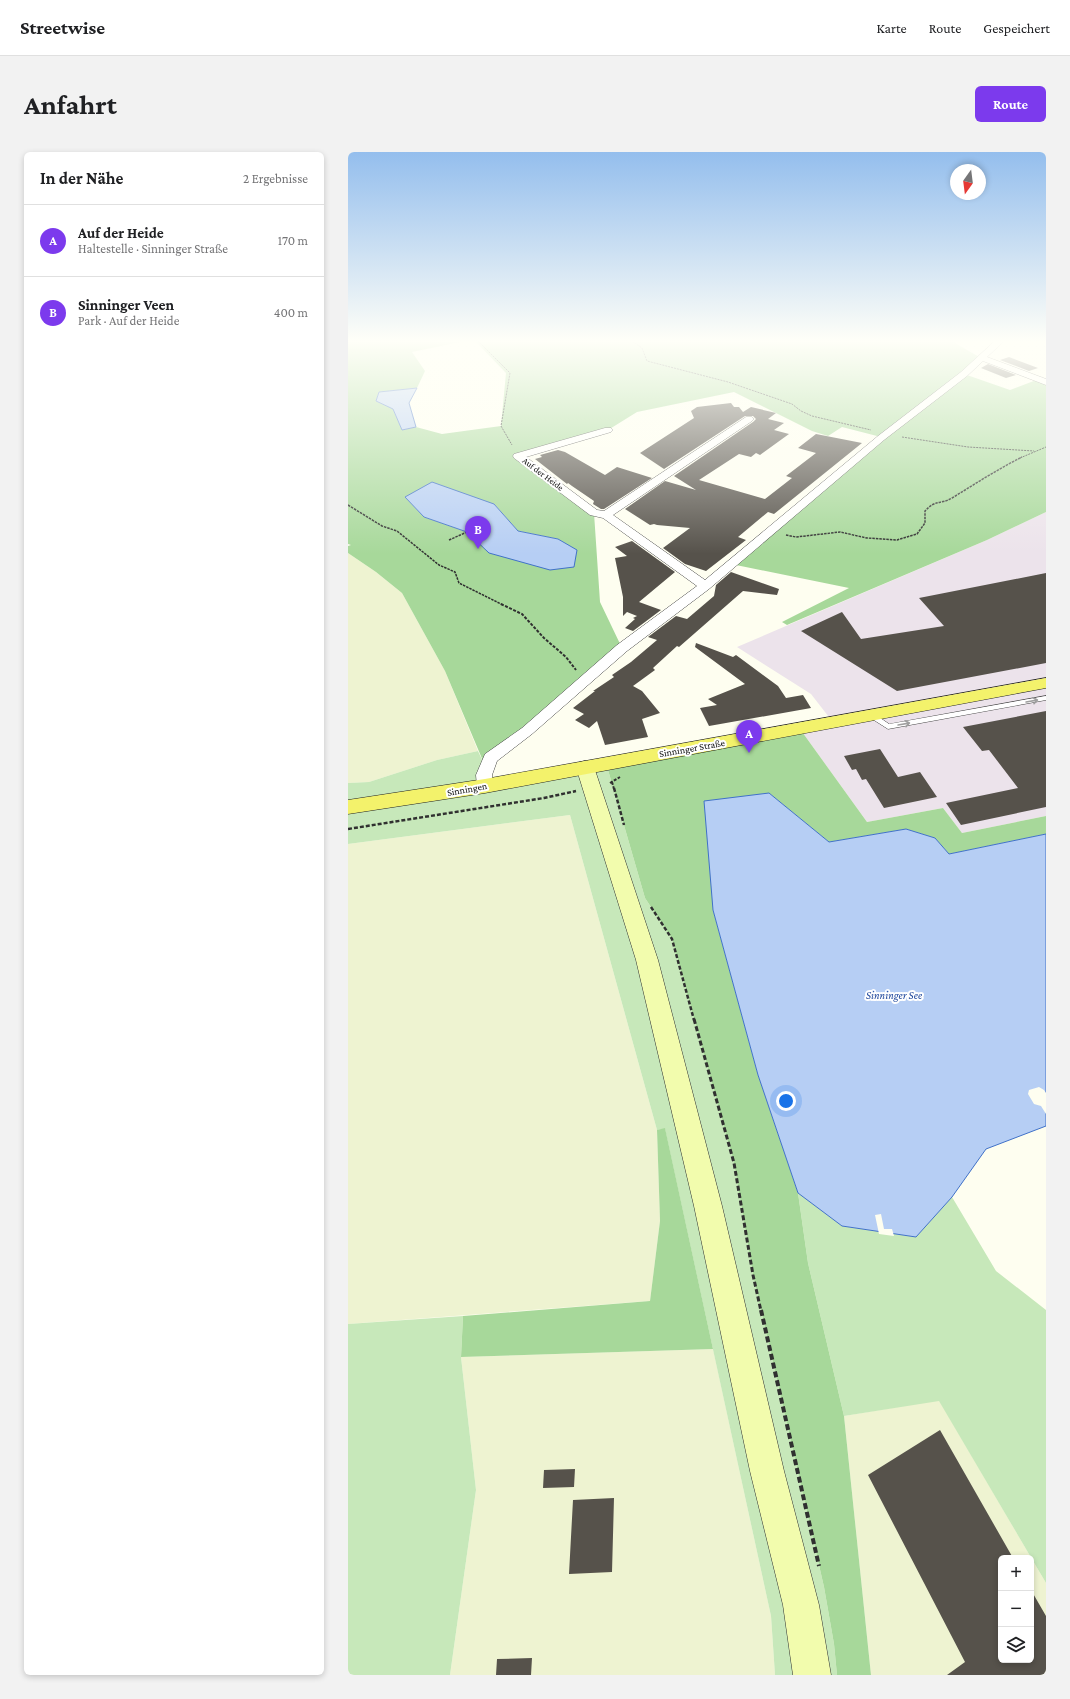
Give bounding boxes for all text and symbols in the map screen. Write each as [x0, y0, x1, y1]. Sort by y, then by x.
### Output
text: Streetwise [20, 17, 105, 38]
text: Karte [877, 20, 907, 36]
text: Route [929, 20, 961, 36]
text: Gespeichert [983, 20, 1050, 36]
button: Route [975, 86, 1046, 122]
text: Anfahrt [24, 89, 117, 120]
north arrow [950, 164, 986, 200]
text: In der Nähe [40, 169, 123, 188]
text: 2 Ergebnisse [243, 171, 308, 186]
text: Auf der Heide [78, 225, 164, 241]
text: A [49, 233, 57, 248]
text: 170 m [278, 233, 308, 248]
text: Haltestelle · Sinninger Straße [78, 241, 228, 256]
text: Sinninger Veen [78, 297, 174, 313]
text: B [49, 305, 57, 320]
text: 400 m [274, 305, 308, 320]
text: Park · Auf der Heide [78, 313, 179, 328]
street label: Auf der Heide [521, 455, 565, 493]
pin: B [465, 516, 491, 549]
one-way arrow [1025, 696, 1038, 704]
pin: A [736, 720, 762, 753]
one-way arrow [898, 720, 911, 728]
street label: Sinninger Straße [658, 737, 726, 759]
street label: Sinningen [446, 780, 489, 798]
water label: Sinninger See [866, 989, 923, 1002]
your location [776, 1091, 796, 1111]
map controls [998, 1555, 1034, 1663]
button: + [998, 1555, 1034, 1591]
button: − [998, 1591, 1034, 1627]
button: layers [998, 1627, 1034, 1663]

